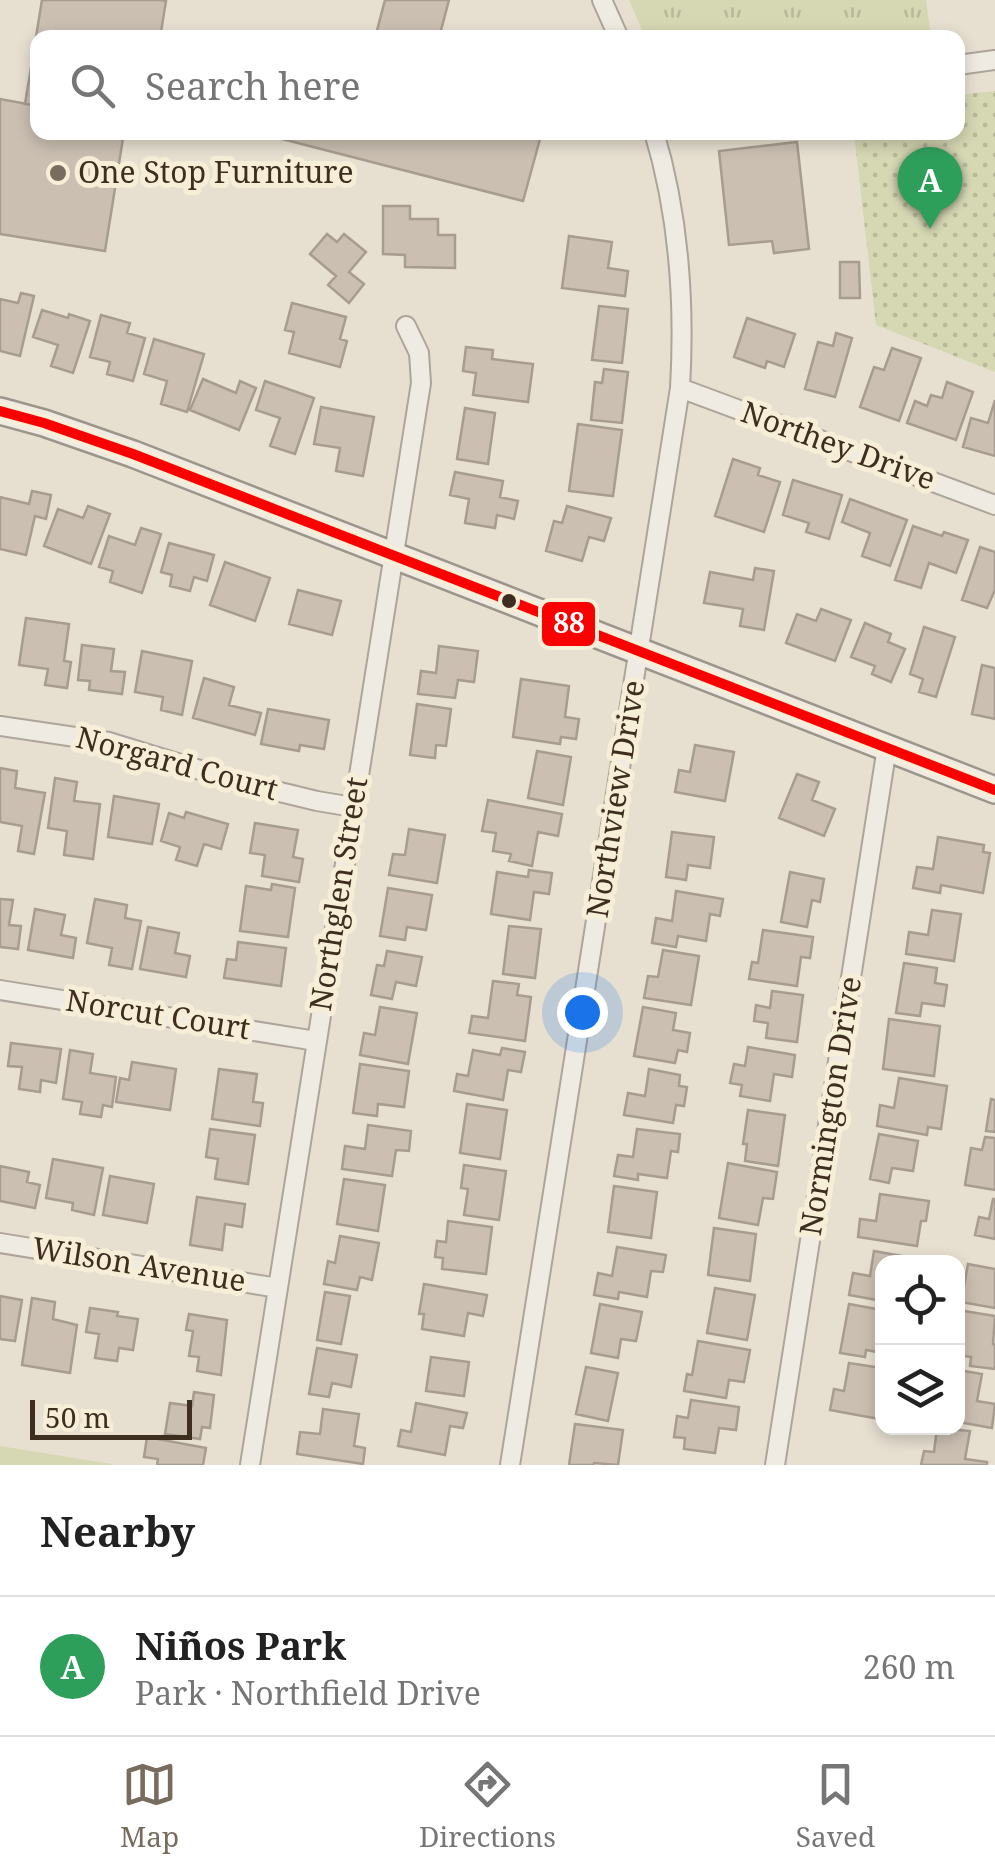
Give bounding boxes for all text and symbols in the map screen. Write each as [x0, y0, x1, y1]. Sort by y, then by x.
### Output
search box [30, 30, 965, 140]
icon: search [65, 58, 120, 113]
text: Search here [145, 59, 361, 111]
pin: A [898, 146, 962, 229]
place label: One Stop Furniture [78, 151, 354, 192]
marker: One Stop Furniture [47, 162, 69, 184]
street label: Northey Drive [736, 390, 941, 499]
unlabelled marker [499, 591, 519, 611]
line badge: 88 [540, 600, 597, 648]
text: 88 [553, 603, 585, 641]
street label: Northview Drive [576, 677, 654, 920]
street label: Norgard Court [72, 716, 283, 809]
street label: Northglen Street [299, 774, 376, 1014]
street label: Normington Drive [789, 973, 870, 1238]
street label: Norcut Court [63, 979, 253, 1048]
your location [557, 987, 608, 1038]
street label: Wilson Avenue [30, 1226, 249, 1301]
map controls [875, 1255, 965, 1435]
button: locate [875, 1255, 965, 1345]
button: layers [875, 1345, 965, 1435]
scale bar [30, 1395, 192, 1440]
text: 50 m [45, 1398, 110, 1436]
text: Nearby [40, 1502, 195, 1559]
text: Niños Park [135, 1619, 346, 1671]
text: A [60, 1645, 85, 1688]
text: 260 m [863, 1645, 955, 1688]
text: Park · Northfield Drive [135, 1671, 481, 1714]
tab: Map [120, 1757, 179, 1855]
tab: Directions [419, 1757, 556, 1855]
tab: Saved [796, 1757, 875, 1855]

